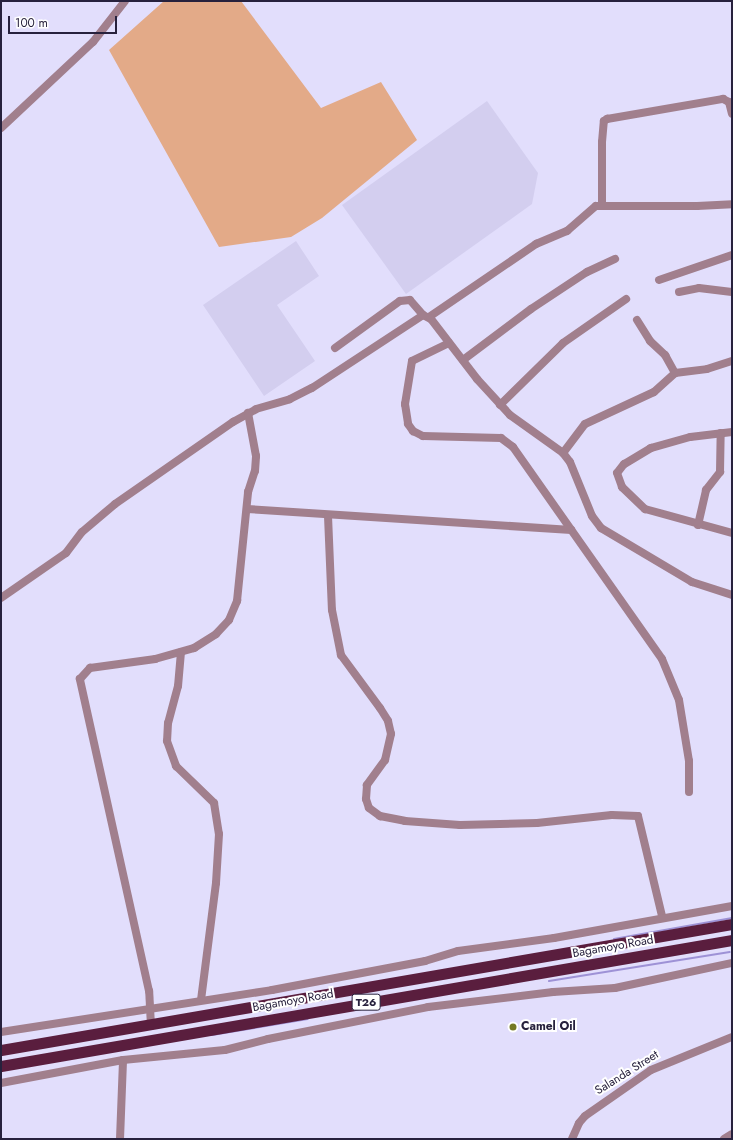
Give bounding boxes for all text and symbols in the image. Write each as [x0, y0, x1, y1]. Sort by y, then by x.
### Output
scale bar [10, 8, 119, 34]
text: 100 m [15, 14, 48, 32]
street label: Bagamoyo Road [571, 933, 655, 961]
street label: Bagamoyo Road [251, 987, 335, 1015]
road number: T26 [351, 993, 381, 1011]
place label: Camel Oil [521, 1020, 576, 1034]
marker: Camel Oil [508, 1022, 518, 1032]
street label: Salanda Street [593, 1048, 661, 1098]

